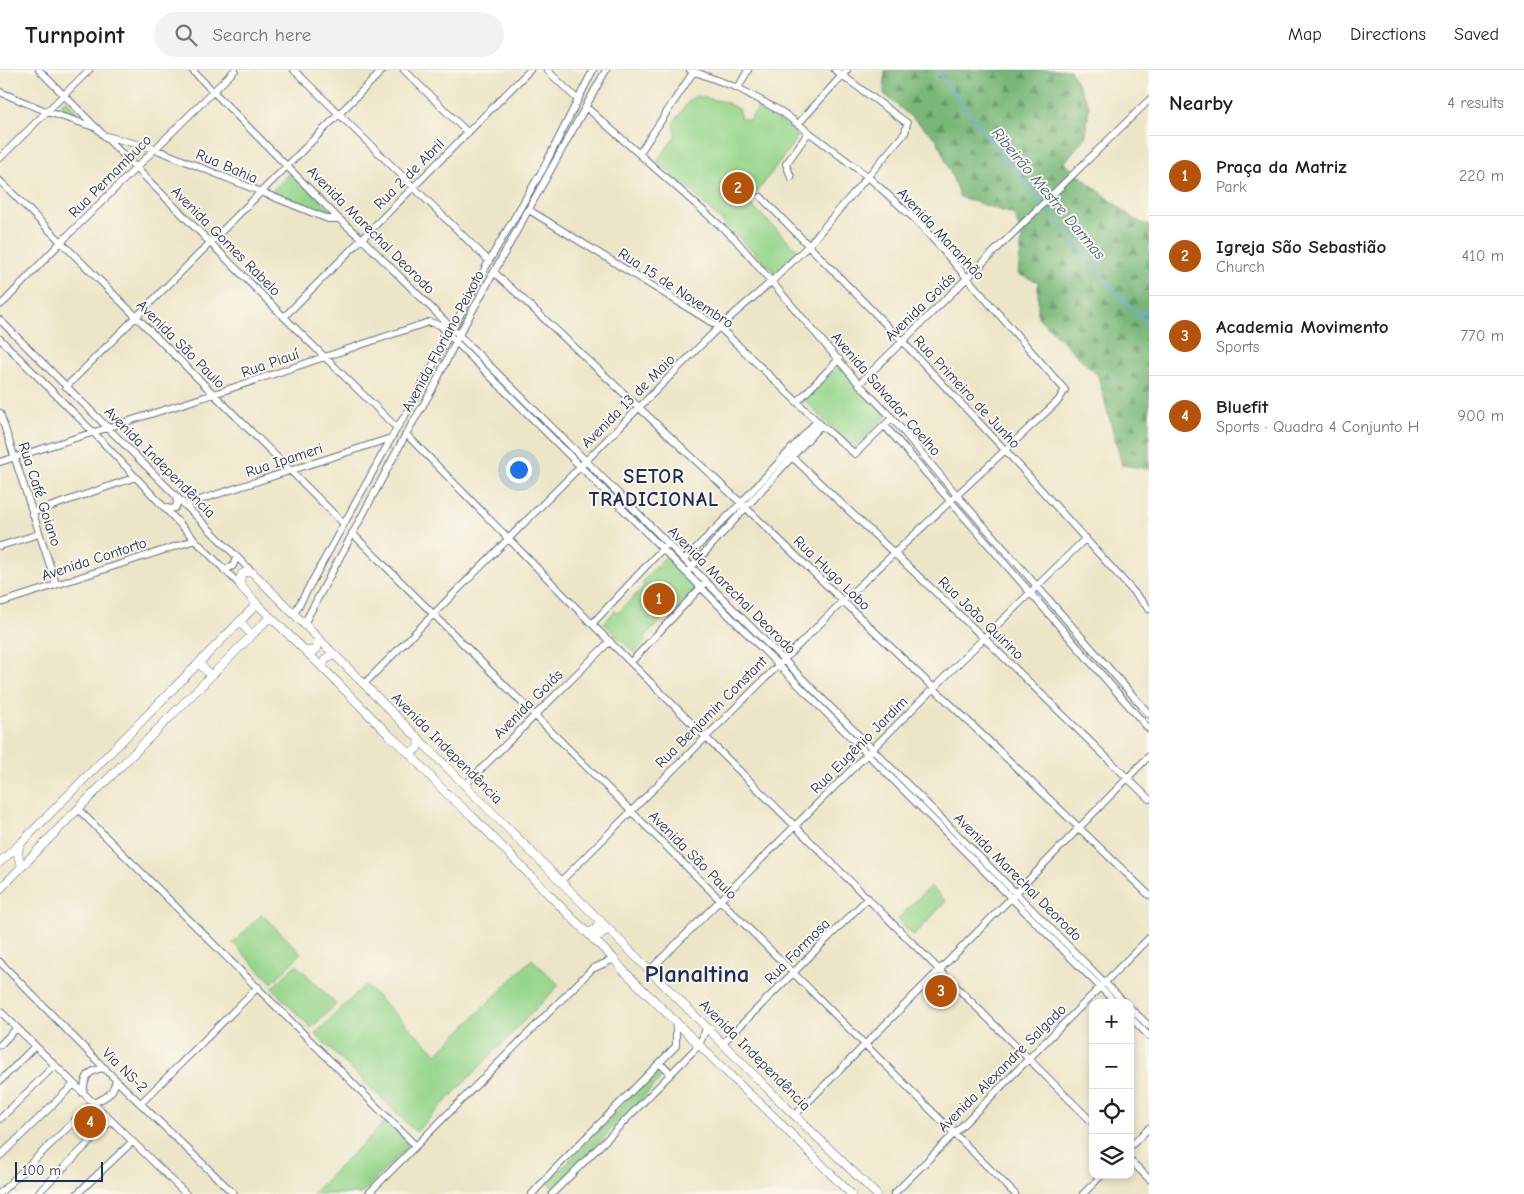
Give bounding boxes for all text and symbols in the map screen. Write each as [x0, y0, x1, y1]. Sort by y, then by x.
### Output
search box [154, 12, 504, 57]
text: Turnpoint [25, 21, 124, 49]
icon: search [172, 21, 200, 49]
text: Search here [212, 24, 311, 46]
text: Map [1288, 24, 1322, 45]
text: Directions [1350, 24, 1426, 45]
text: Saved [1454, 24, 1499, 45]
text: Nearby [1169, 91, 1233, 115]
text: 4 results [1447, 94, 1504, 112]
water label: Ribeirão Mestre Darmas [988, 124, 1109, 263]
street label: Rua Pernambuco [65, 131, 155, 221]
street label: Rua 2 de Abril [370, 135, 448, 213]
street label: Rua Bahia [193, 145, 261, 187]
text: Praça da Matriz [1216, 156, 1347, 178]
street label: Avenida Marechal Deorodo [303, 162, 439, 298]
text: 1 [1182, 167, 1188, 185]
text: 220 m [1459, 167, 1504, 185]
pin: 2 [722, 169, 754, 207]
text: Park [1216, 178, 1247, 196]
street label: Avenida Gomes Rabelo [167, 182, 285, 300]
street label: Avenida Maranhão [893, 184, 989, 284]
text: Igreja São Sebastião [1216, 236, 1386, 258]
street label: Rua 15 de Novembro [615, 244, 737, 332]
text: 2 [1181, 247, 1189, 265]
text: 410 m [1462, 247, 1504, 265]
text: Church [1216, 258, 1265, 276]
street label: Avenida Floriano Peixoto [398, 267, 488, 415]
street label: Avenida Goiás [881, 269, 959, 345]
street label: Avenida São Paulo [133, 296, 229, 392]
text: Academia Movimento [1216, 316, 1389, 338]
text: 3 [1181, 327, 1189, 345]
text: 770 m [1461, 327, 1504, 345]
street label: Avenida Salvador Coelho [827, 328, 945, 460]
street label: Rua Primeiro de Junho [910, 332, 1024, 452]
text: Sports [1216, 338, 1259, 356]
street label: Rua Piauí [239, 345, 302, 381]
street label: Avenida 13 de Maio [577, 350, 679, 452]
text: Bluefit [1216, 396, 1268, 418]
street label: Avenida Independência [101, 403, 219, 521]
text: 4 [1181, 407, 1189, 425]
text: 900 m [1457, 407, 1504, 425]
text: Sports · Quadra 4 Conjunto H [1216, 418, 1419, 436]
street label: Rua Ipameri [243, 439, 325, 481]
street label: Rua Café Goiano [15, 440, 65, 548]
your location [506, 457, 532, 483]
district label: SETOR TRADICIONAL [589, 465, 719, 511]
street label: Avenida Marechal Deorodo [664, 522, 800, 658]
street label: Rua Hugo Lobo [790, 532, 874, 614]
street label: Avenida Contorto [39, 533, 149, 584]
street label: Rua João Quirino [934, 573, 1028, 663]
pin: 1 [643, 580, 675, 618]
street label: Rua Benjamin Constant [651, 652, 771, 772]
street label: Avenida Goiás [490, 666, 566, 742]
street label: Avenida Independência [388, 689, 506, 807]
street label: Rua Eugênio Jardim [807, 693, 911, 797]
street label: Avenida São Paulo [645, 807, 741, 903]
street label: Avenida Marechal Deorodo [950, 809, 1086, 945]
street label: Rua Formosa [761, 915, 833, 987]
district label: Planaltina [644, 959, 750, 988]
pin: 3 [925, 972, 957, 1010]
street label: Avenida Independência [696, 996, 814, 1114]
map controls [1089, 999, 1134, 1179]
button: + [1089, 999, 1134, 1044]
street label: Avenida Alexandre Salgado [934, 1000, 1070, 1136]
street label: Via NS-2 [99, 1044, 151, 1096]
button: − [1089, 1044, 1134, 1089]
button: locate [1089, 1089, 1134, 1134]
pin: 4 [74, 1103, 106, 1141]
button: layers [1089, 1134, 1134, 1179]
scale bar [15, 1159, 102, 1182]
text: 100 m [22, 1162, 61, 1179]

